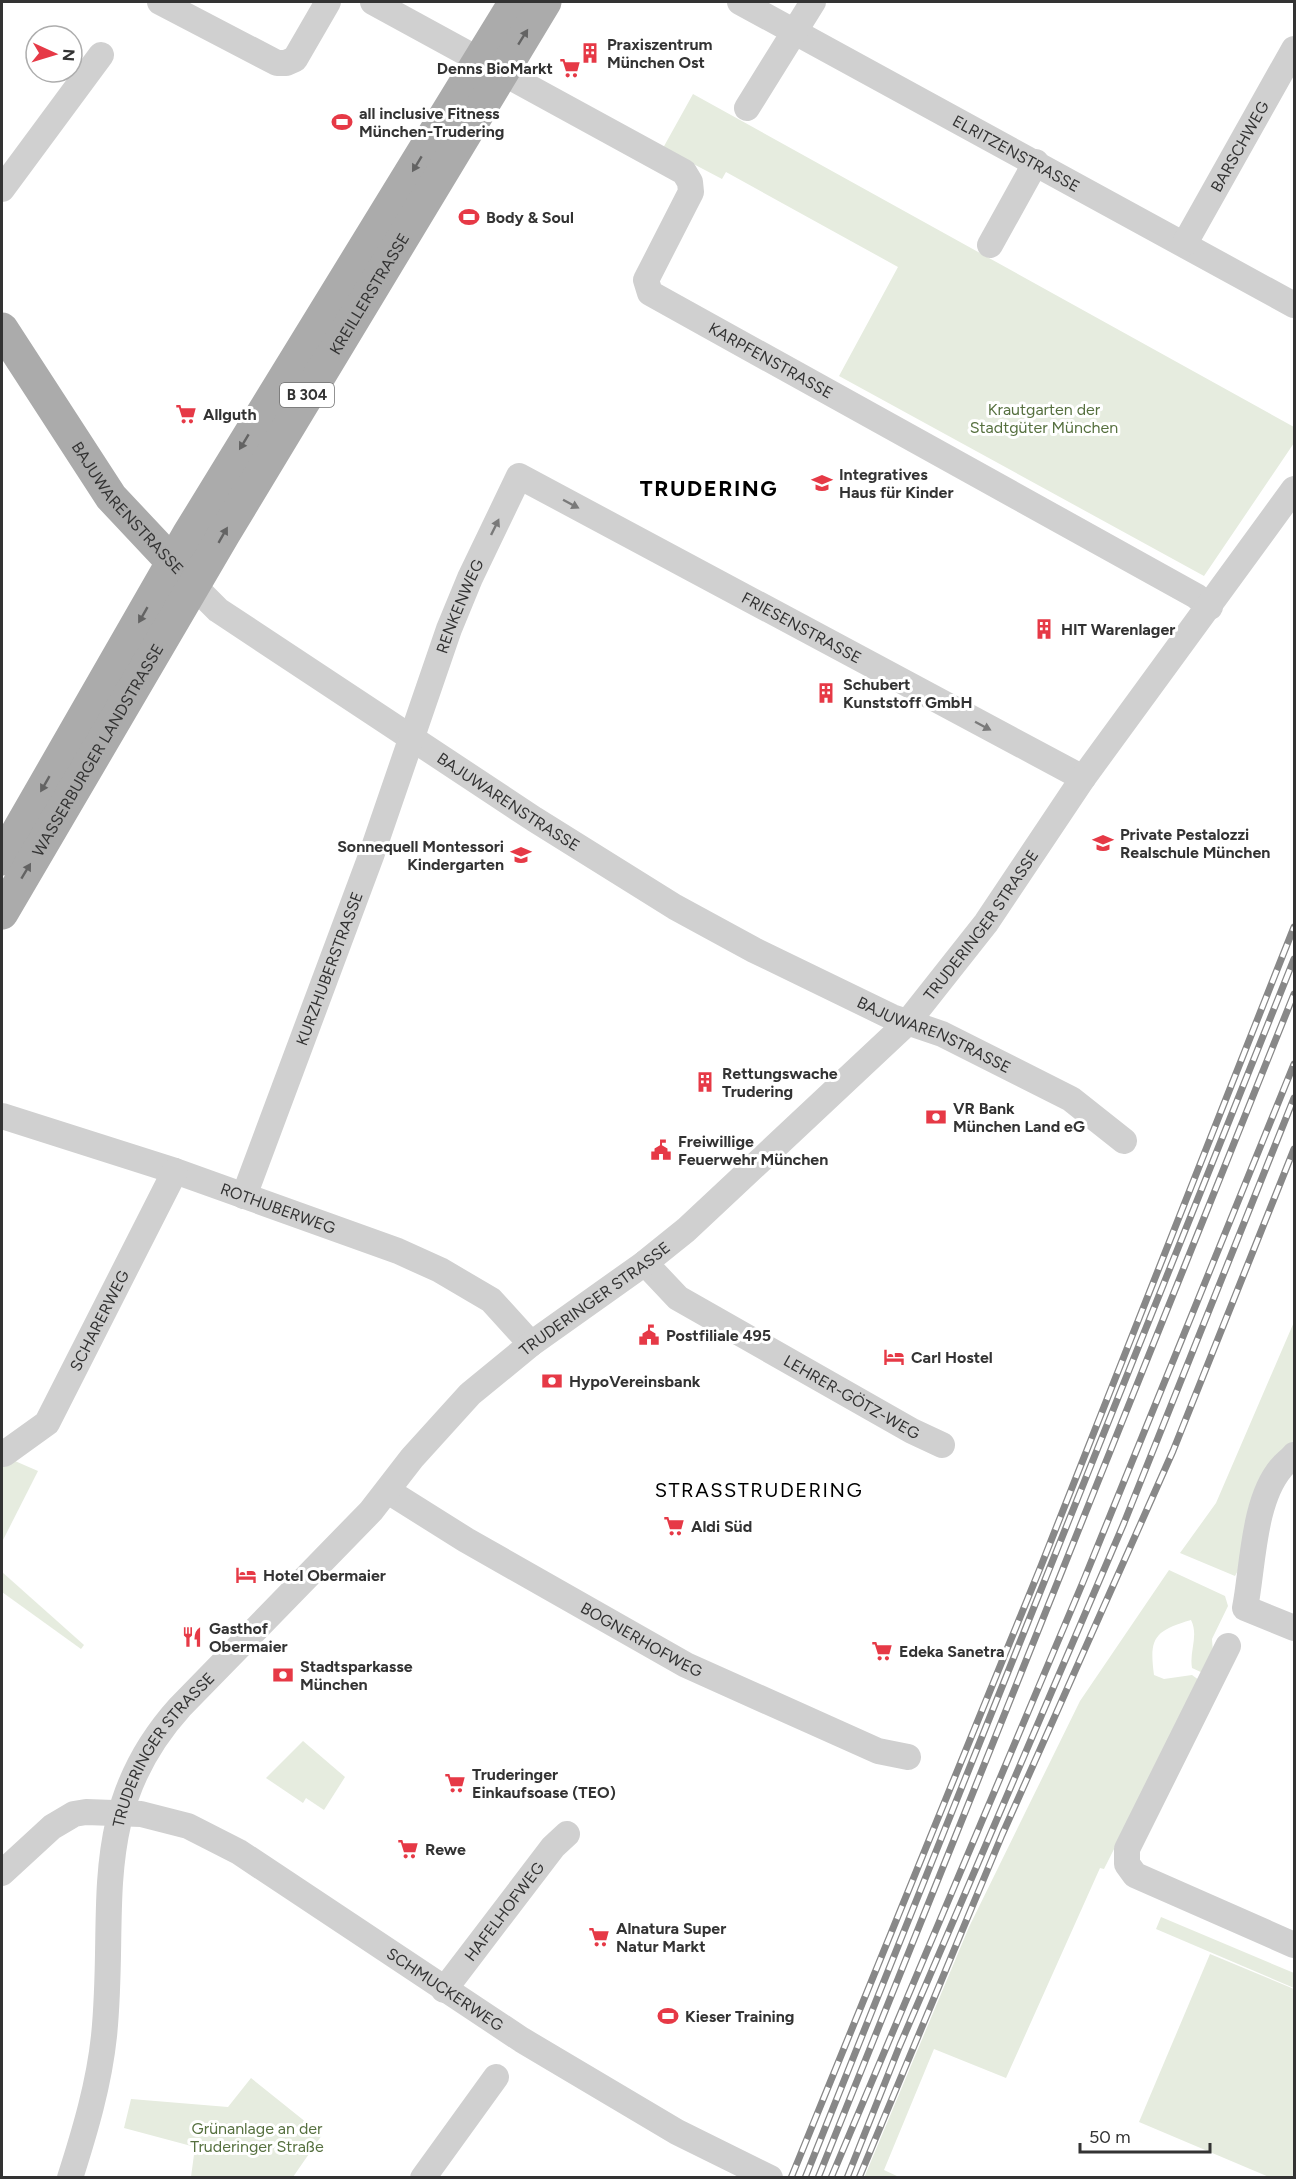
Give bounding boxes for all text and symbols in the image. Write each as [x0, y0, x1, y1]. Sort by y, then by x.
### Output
north arrow [24, 24, 84, 84]
one-way arrow [518, 29, 529, 45]
place label: Praxiszentrum München Ost [607, 35, 713, 72]
building icon: Praxiszentrum München Ost [578, 41, 602, 65]
text: N [59, 48, 78, 62]
supermarket icon: Denns BioMarkt [558, 56, 582, 80]
place label: Denns BioMarkt [437, 59, 553, 78]
street label: BARSCHWEG [1206, 98, 1272, 195]
place label: all inclusive Fitness München-Trudering [359, 104, 504, 141]
sports icon: all inclusive Fitness München-Trudering [330, 110, 354, 134]
street label: ELRITZENSTRASSE [950, 111, 1083, 196]
one-way arrow [412, 156, 423, 172]
sports icon: Body & Soul [457, 205, 481, 229]
place label: Body & Soul [486, 208, 574, 227]
street label: KREILLERSTRASSE [325, 229, 413, 358]
street label: KARPFENSTRASSE [706, 318, 836, 402]
road number: B 304 [280, 383, 334, 407]
park label: Krautgarten der Stadtgüter München [970, 400, 1118, 437]
supermarket icon: Allguth [174, 402, 198, 426]
place label: Allguth [203, 405, 257, 424]
one-way arrow [239, 434, 250, 450]
street label: BAJUWARENSTRASSE [68, 438, 188, 578]
place label: Integratives Haus für Kinder [839, 465, 954, 502]
school or university icon: Integratives Haus für Kinder [810, 471, 834, 495]
district label: TRUDERING [640, 475, 778, 502]
one-way arrow [563, 499, 580, 509]
one-way arrow [490, 518, 499, 535]
one-way arrow [218, 526, 228, 543]
street label: RENKENWEG [432, 556, 487, 656]
street label: FRIESENSTRASSE [739, 588, 865, 667]
one-way arrow [138, 607, 148, 624]
building icon: HIT Warenlager [1032, 617, 1056, 641]
place label: HIT Warenlager [1061, 620, 1175, 639]
street label: WASSERBURGER LANDSTRASSE [28, 640, 167, 860]
place label: Schubert Kunststoff GmbH [843, 675, 972, 712]
building icon: Schubert Kunststoff GmbH [814, 681, 838, 705]
one-way arrow [975, 721, 992, 731]
street label: BAJUWARENSTRASSE [434, 748, 583, 855]
one-way arrow [40, 776, 51, 792]
place label: Private Pestalozzi Realschule München [1120, 825, 1270, 862]
school or university icon: Private Pestalozzi Realschule München [1091, 831, 1115, 855]
place label: Sonnequell Montessori Kindergarten [337, 837, 504, 874]
school or university icon: Sonnequell Montessori Kindergarten [509, 843, 533, 867]
street label: TRUDERINGER STRASSE [919, 846, 1042, 1004]
one-way arrow [21, 862, 31, 879]
street label: KURZHUBERSTRASSE [292, 889, 366, 1048]
street label: BAJUWARENSTRASSE [854, 992, 1014, 1077]
place label: Rettungswache Trudering [722, 1064, 838, 1101]
building icon: Rettungswache Trudering [693, 1070, 717, 1094]
place label: VR Bank München Land eG [953, 1099, 1085, 1136]
bank icon: VR Bank München Land eG [924, 1105, 948, 1129]
place label: Freiwillige Feuerwehr München [678, 1132, 828, 1169]
public building icon: Freiwillige Feuerwehr München [649, 1138, 673, 1162]
street label: ROTHUBERWEG [218, 1179, 338, 1237]
street label: TRUDERINGER STRASSE [515, 1237, 674, 1359]
street label: SCHARERWEG [66, 1267, 133, 1374]
public building icon: Postfiliale 495 [637, 1323, 661, 1347]
place label: Postfiliale 495 [666, 1326, 771, 1345]
hotel icon: Carl Hostel [882, 1345, 906, 1369]
place label: Carl Hostel [911, 1348, 993, 1367]
street label: LEHRER-GÖTZ-WEG [780, 1351, 923, 1443]
bank icon: HypoVereinsbank [540, 1369, 564, 1393]
place label: HypoVereinsbank [569, 1372, 701, 1391]
district label: STRASSTRUDERING [655, 1478, 863, 1502]
supermarket icon: Aldi Süd [662, 1514, 686, 1538]
place label: Aldi Süd [691, 1517, 752, 1536]
hotel icon: Hotel Obermaier [234, 1563, 258, 1587]
place label: Hotel Obermaier [263, 1566, 386, 1585]
street label: BOGNERHOFWEG [578, 1598, 705, 1681]
place label: Gasthof Obermaier [209, 1619, 288, 1656]
restaurant icon: Gasthof Obermaier [180, 1625, 204, 1649]
supermarket icon: Edeka Sanetra [870, 1639, 894, 1663]
place label: Edeka Sanetra [899, 1642, 1005, 1661]
place label: Stadtsparkasse München [300, 1657, 413, 1694]
bank icon: Stadtsparkasse München [271, 1663, 295, 1687]
street label: TRUDERINGER STRASSE [108, 1668, 218, 1829]
place label: Truderinger Einkaufsoase (TEO) [472, 1765, 616, 1802]
supermarket icon: Truderinger Einkaufsoase (TEO) [443, 1771, 467, 1795]
supermarket icon: Rewe [396, 1837, 420, 1861]
place label: Rewe [425, 1840, 466, 1859]
street label: HAFELHOFWEG [460, 1858, 548, 1965]
place label: Alnatura Super Natur Markt [616, 1919, 726, 1956]
supermarket icon: Alnatura Super Natur Markt [587, 1925, 611, 1949]
street label: SCHMUCKERWEG [383, 1943, 507, 2035]
sports icon: Kieser Training [656, 2004, 680, 2028]
place label: Kieser Training [685, 2007, 794, 2026]
scale bar [1080, 2116, 1210, 2154]
park label: Grünanlage an der Truderinger Straße [190, 2119, 324, 2156]
text: 50 m [1089, 2126, 1131, 2148]

